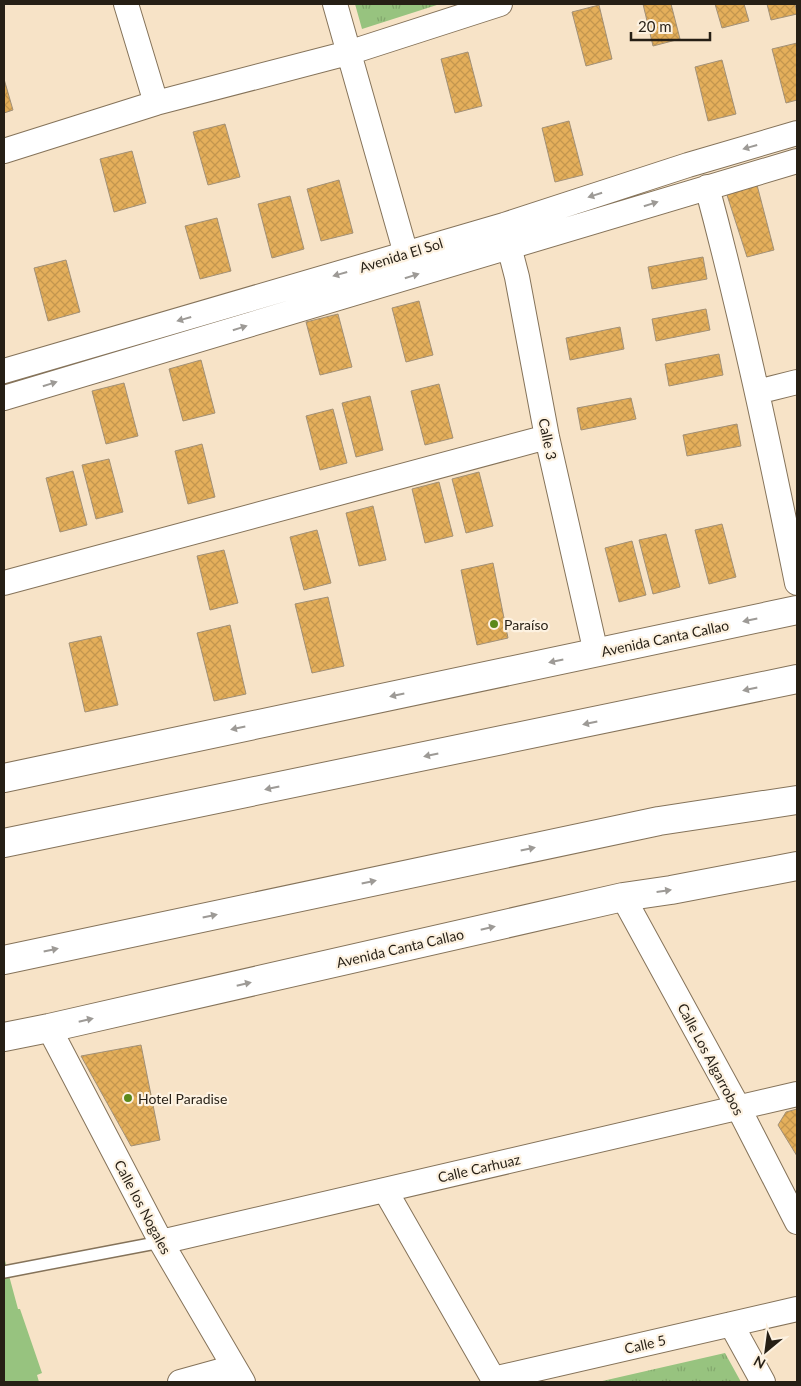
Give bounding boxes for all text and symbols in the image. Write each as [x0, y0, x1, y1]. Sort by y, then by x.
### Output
scale bar [631, 10, 710, 42]
text: 20 m [638, 17, 672, 35]
one-way arrow [743, 144, 758, 152]
one-way arrow [588, 192, 603, 200]
one-way arrow [644, 199, 659, 207]
street label: Avenida El Sol [357, 234, 445, 276]
one-way arrow [332, 270, 347, 278]
one-way arrow [405, 272, 420, 280]
one-way arrow [176, 316, 191, 324]
one-way arrow [232, 323, 247, 331]
one-way arrow [43, 380, 58, 388]
street label: Calle 3 [535, 417, 561, 461]
place label: Paraíso [504, 616, 549, 633]
street label: Avenida Canta Callao [600, 616, 731, 660]
one-way arrow [742, 616, 757, 624]
marker: Paraíso [488, 618, 500, 630]
one-way arrow [549, 657, 564, 665]
one-way arrow [741, 686, 757, 694]
one-way arrow [390, 691, 405, 699]
one-way arrow [582, 719, 598, 727]
one-way arrow [230, 725, 246, 733]
one-way arrow [423, 752, 439, 760]
one-way arrow [265, 784, 280, 792]
one-way arrow [521, 845, 536, 853]
one-way arrow [362, 878, 378, 886]
one-way arrow [656, 887, 672, 895]
one-way arrow [203, 912, 218, 920]
one-way arrow [480, 924, 495, 932]
street label: Avenida Canta Callao [335, 925, 465, 971]
one-way arrow [44, 946, 59, 954]
one-way arrow [237, 980, 252, 988]
street label: Calle Los Algarrobos [674, 1000, 748, 1118]
one-way arrow [78, 1016, 93, 1024]
place label: Hotel Paradise [138, 1090, 227, 1107]
marker: Hotel Paradise [122, 1092, 134, 1104]
street label: Calle Carhuaz [436, 1150, 522, 1186]
street label: Calle los Nogales [111, 1157, 175, 1257]
north arrow [741, 1326, 791, 1376]
street label: Calle 5 [623, 1331, 667, 1357]
text: N [751, 1353, 768, 1373]

